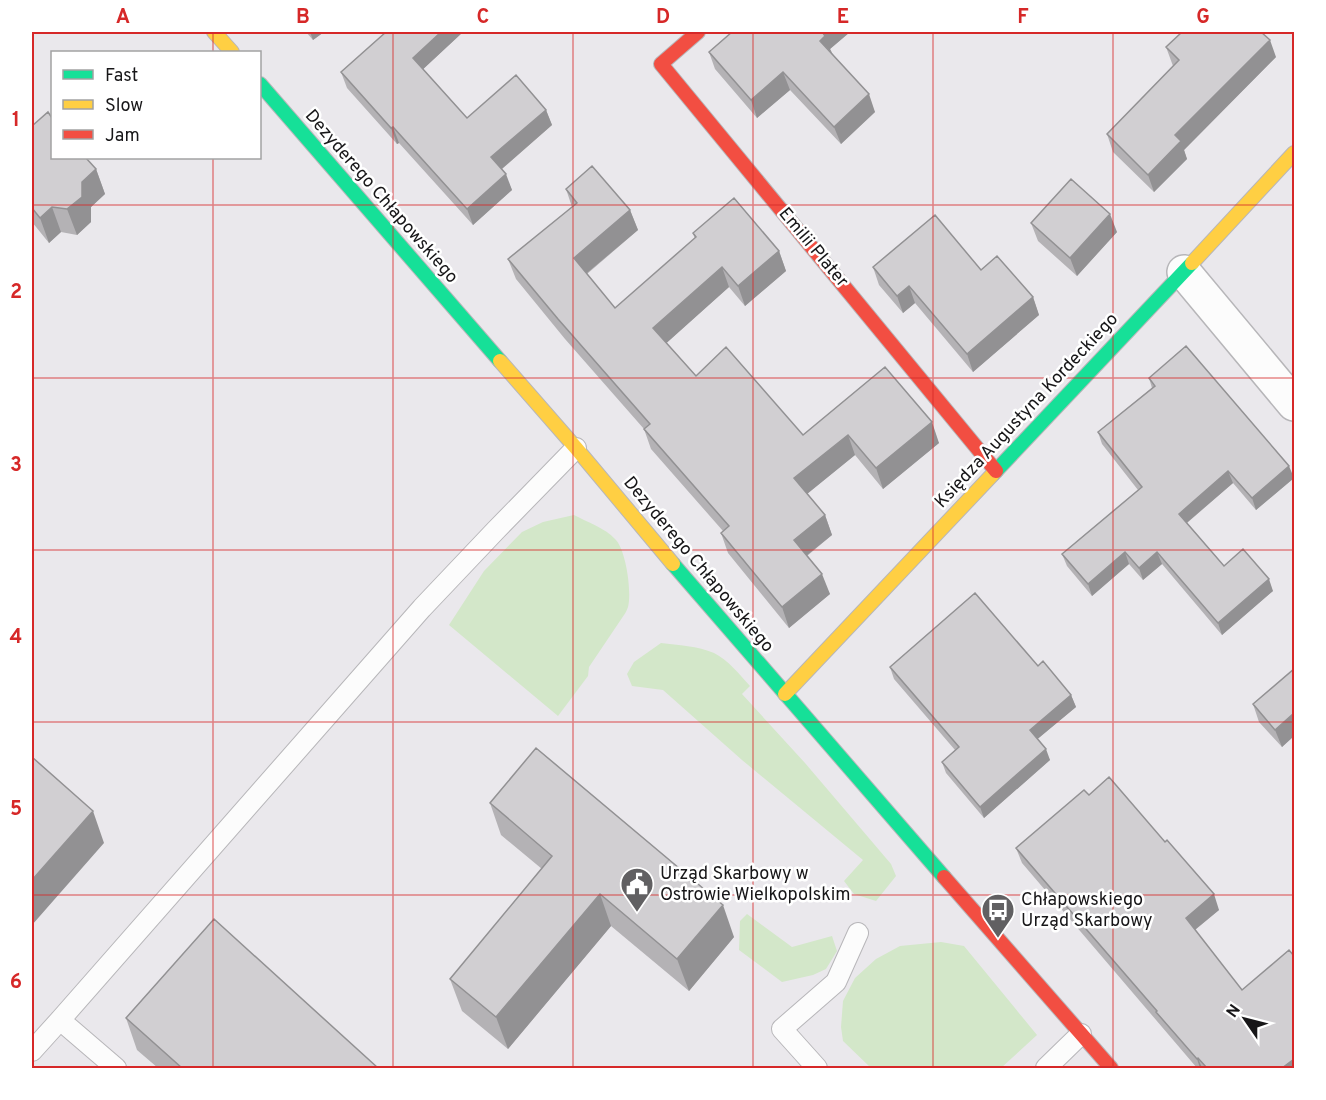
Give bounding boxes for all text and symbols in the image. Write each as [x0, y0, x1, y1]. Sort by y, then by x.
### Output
text: A [116, 5, 130, 31]
text: B [296, 5, 310, 31]
text: C [477, 5, 489, 31]
text: D [656, 5, 670, 31]
text: E [837, 5, 849, 31]
text: F [1017, 5, 1029, 31]
text: G [1196, 5, 1210, 31]
legend [51, 51, 261, 159]
text: Fast [105, 65, 138, 88]
text: Slow [105, 95, 143, 118]
street label: Dezyderego Chłapowskiego [299, 105, 463, 289]
text: 1 [12, 108, 20, 134]
text: Jam [105, 125, 140, 148]
street label: Emilii Plater [773, 203, 853, 293]
text: 2 [10, 280, 22, 306]
street label: Księdza Augustyna Kordeckiego [930, 308, 1124, 514]
text: 3 [10, 453, 22, 479]
street label: Dezyderego Chłapowskiego [618, 472, 778, 658]
text: 4 [10, 625, 22, 651]
text: 5 [10, 797, 22, 823]
place label: Urząd Skarbowy w Ostrowie Wielkopolskim [660, 863, 851, 907]
public building icon: Urząd Skarbowy w Ostrowie Wielkopolskim [619, 866, 655, 913]
place label: Chłapowskiego Urząd Skarbowy [1021, 889, 1153, 933]
bus stop icon: Chłapowskiego Urząd Skarbowy [980, 892, 1016, 939]
text: 6 [10, 970, 22, 996]
north arrow [1215, 989, 1275, 1049]
text: N [1223, 1001, 1246, 1022]

